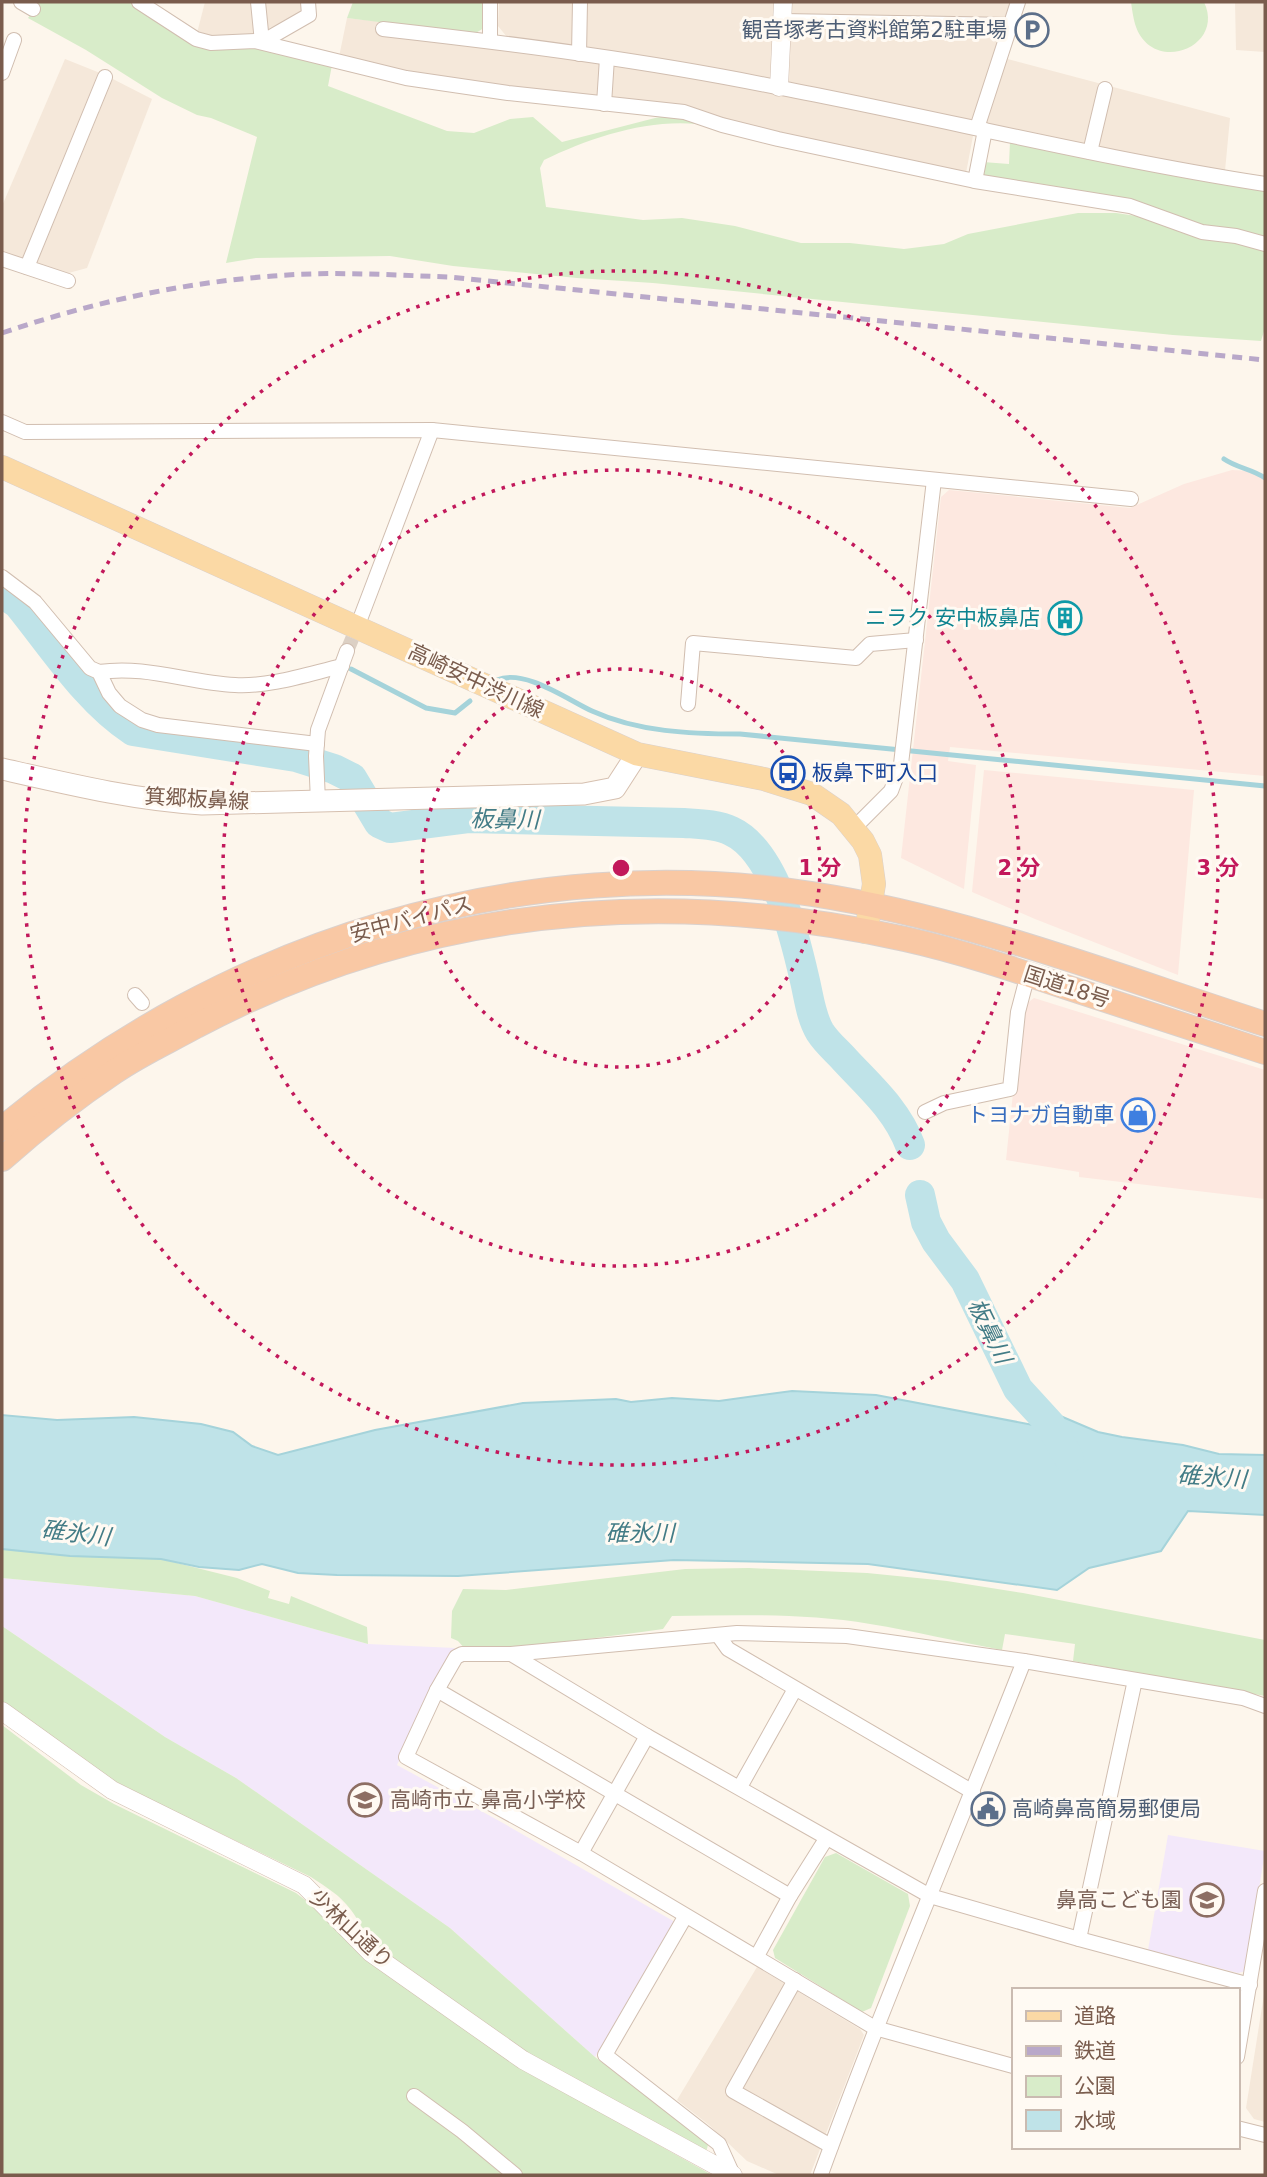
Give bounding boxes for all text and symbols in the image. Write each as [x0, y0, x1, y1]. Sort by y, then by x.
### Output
parking icon: 観音塚考古資料館第2駐車場 [1013, 11, 1051, 49]
place label: 観音塚考古資料館第2駐車場 [742, 18, 1007, 42]
building icon: ニラク 安中板鼻店 [1046, 599, 1084, 637]
place label: ニラク 安中板鼻店 [865, 606, 1040, 630]
street label: 高崎安中渋川線 [404, 639, 548, 723]
bus stop icon: 板鼻下町入口 [769, 754, 807, 792]
place label: 板鼻下町入口 [812, 761, 938, 785]
street label: 箕郷板鼻線 [144, 784, 250, 814]
water label: 板鼻川 [470, 805, 543, 833]
centre of rings [609, 856, 633, 880]
text: 1 分 [799, 856, 841, 880]
text: 2 分 [998, 856, 1040, 880]
text: 3 分 [1197, 856, 1239, 880]
street label: 安中バイパス [347, 891, 475, 947]
street label: 国道18号 [1021, 962, 1113, 1012]
shop icon: トヨナガ自動車 [1119, 1096, 1157, 1134]
place label: トヨナガ自動車 [967, 1103, 1114, 1127]
water label: 板鼻川 [963, 1294, 1018, 1370]
water label: 碓氷川 [1177, 1462, 1250, 1493]
water label: 碓氷川 [40, 1516, 115, 1550]
water label: 碓氷川 [606, 1520, 678, 1546]
school or university icon: 高崎市立 鼻高小学校 [346, 1781, 384, 1819]
place label: 高崎市立 鼻高小学校 [390, 1788, 586, 1812]
public building icon: 高崎鼻高簡易郵便局 [969, 1790, 1007, 1828]
place label: 高崎鼻高簡易郵便局 [1012, 1797, 1201, 1821]
school or university icon: 鼻高こども園 [1188, 1881, 1226, 1919]
street label: 少林山通り [304, 1884, 398, 1974]
place label: 鼻高こども園 [1056, 1888, 1182, 1912]
legend [1012, 1988, 1239, 2149]
text: 道路 [1074, 2004, 1116, 2028]
text: 鉄道 [1074, 2039, 1116, 2063]
text: 公園 [1074, 2074, 1116, 2098]
text: 水域 [1074, 2109, 1116, 2133]

